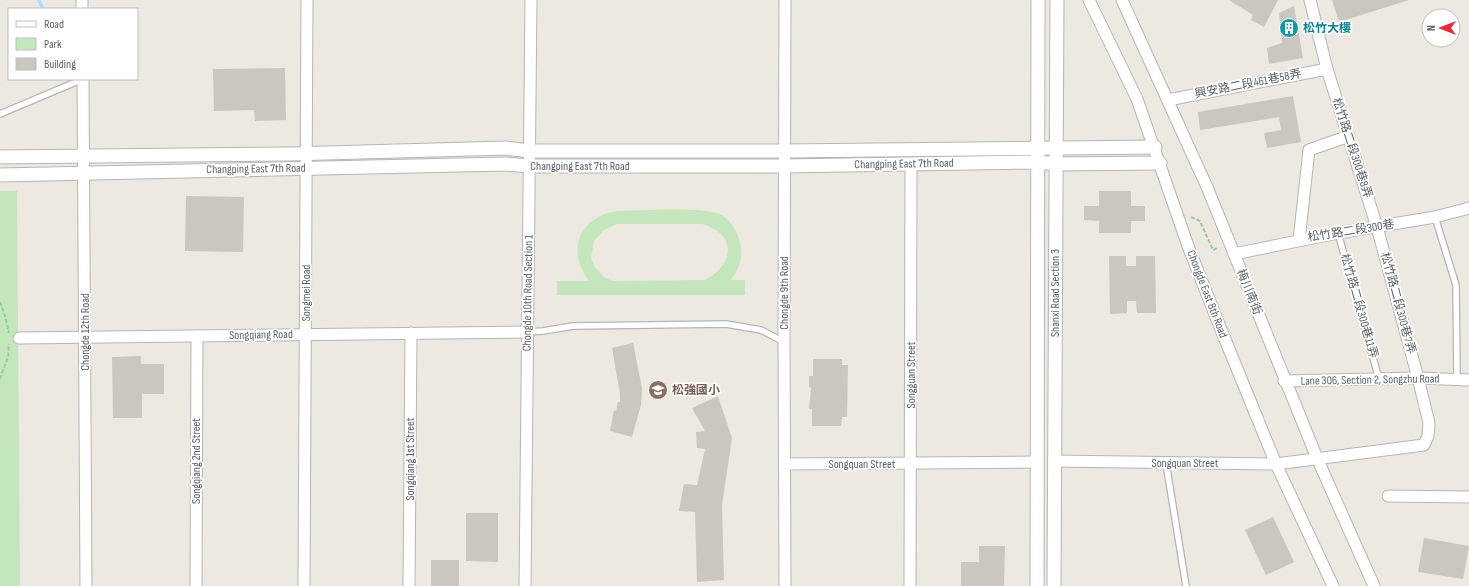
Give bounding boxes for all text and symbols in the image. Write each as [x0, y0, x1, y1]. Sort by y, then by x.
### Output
legend [8, 8, 138, 80]
north arrow [1421, 8, 1461, 48]
text: Road [44, 17, 64, 32]
building icon: 松竹大樓 [1278, 17, 1300, 39]
place label: 松竹大樓 [1303, 21, 1351, 36]
text: N [1425, 25, 1438, 31]
text: Park [44, 37, 62, 52]
text: Building [44, 57, 76, 72]
street label: 興安路二段461巷58弄 [1193, 66, 1303, 102]
street label: 松竹路二段300巷8弄 [1329, 96, 1375, 200]
street label: Changping East 7th Road [854, 156, 954, 172]
street label: Changping East 7th Road [530, 159, 630, 174]
street label: Changping East 7th Road [206, 161, 306, 177]
street label: 松竹路二段300巷 [1306, 217, 1396, 245]
street label: Chongde 10th Road Section 1 [519, 234, 537, 351]
street label: Chongde East 8th Road [1183, 248, 1231, 340]
street label: Shanxi Road Section 3 [1048, 249, 1063, 337]
street label: 松竹路二段300巷7弄 [1377, 251, 1419, 355]
street label: 松竹路二段300巷11弄 [1337, 252, 1381, 360]
street label: Chongde 9th Road [777, 256, 792, 330]
street label: Songmei Road [299, 265, 314, 321]
street label: 梅川南街 [1233, 267, 1265, 317]
street label: Chongde 12th Road [78, 293, 93, 371]
street label: Songqiang Road [229, 327, 293, 343]
street label: Songguan Street [904, 341, 919, 408]
street label: Lane 306, Section 2, Songzhu Road [1301, 371, 1439, 389]
school or university icon: 松強國小 [647, 379, 669, 401]
place label: 松強國小 [672, 383, 720, 398]
street label: Songqiang 1st Street [403, 417, 418, 501]
street label: Songqiang 2nd Street [189, 418, 204, 504]
street label: Songquan Street [1152, 456, 1219, 471]
street label: Songquan Street [829, 457, 896, 472]

